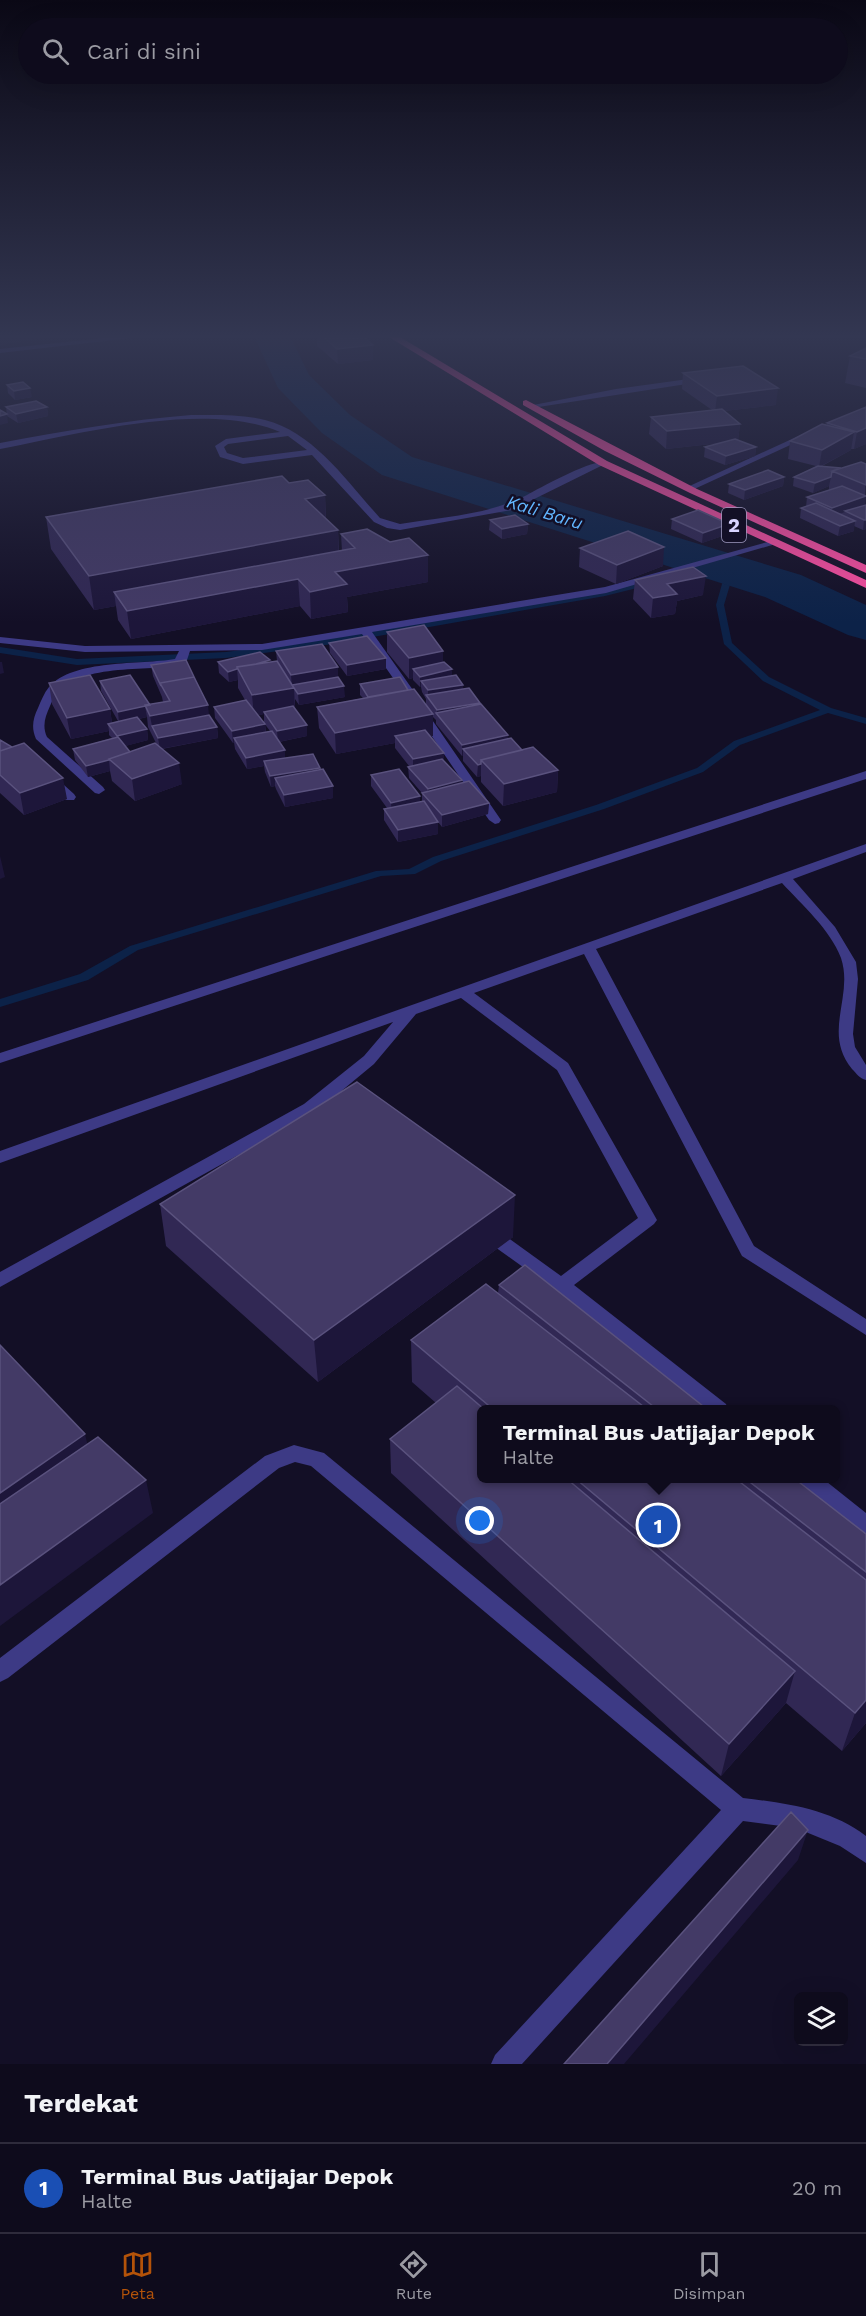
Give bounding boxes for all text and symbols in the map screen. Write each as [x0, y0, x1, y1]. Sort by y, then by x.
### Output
search box [18, 18, 848, 84]
icon: search [39, 35, 72, 68]
text: Cari di sini [87, 39, 201, 64]
water label: Kali Baru [504, 490, 586, 534]
road number: 2 [722, 508, 746, 542]
popup [477, 1405, 840, 1483]
text: Terminal Bus Jatijajar Depok [502, 1420, 815, 1445]
text: Halte [502, 1445, 554, 1469]
pin: 1 [638, 1502, 678, 1547]
your location [465, 1506, 494, 1535]
map controls [794, 1992, 848, 2046]
button: layers [794, 1992, 848, 2046]
text: Terdekat [24, 2088, 138, 2118]
text: Terminal Bus Jatijajar Depok [81, 2164, 393, 2189]
text: 1 [39, 2176, 48, 2200]
text: 20 m [792, 2176, 842, 2200]
text: Halte [81, 2189, 133, 2213]
tab: Peta [120, 2248, 155, 2303]
tab: Rute [396, 2248, 432, 2303]
tab: Disimpan [673, 2248, 746, 2303]

